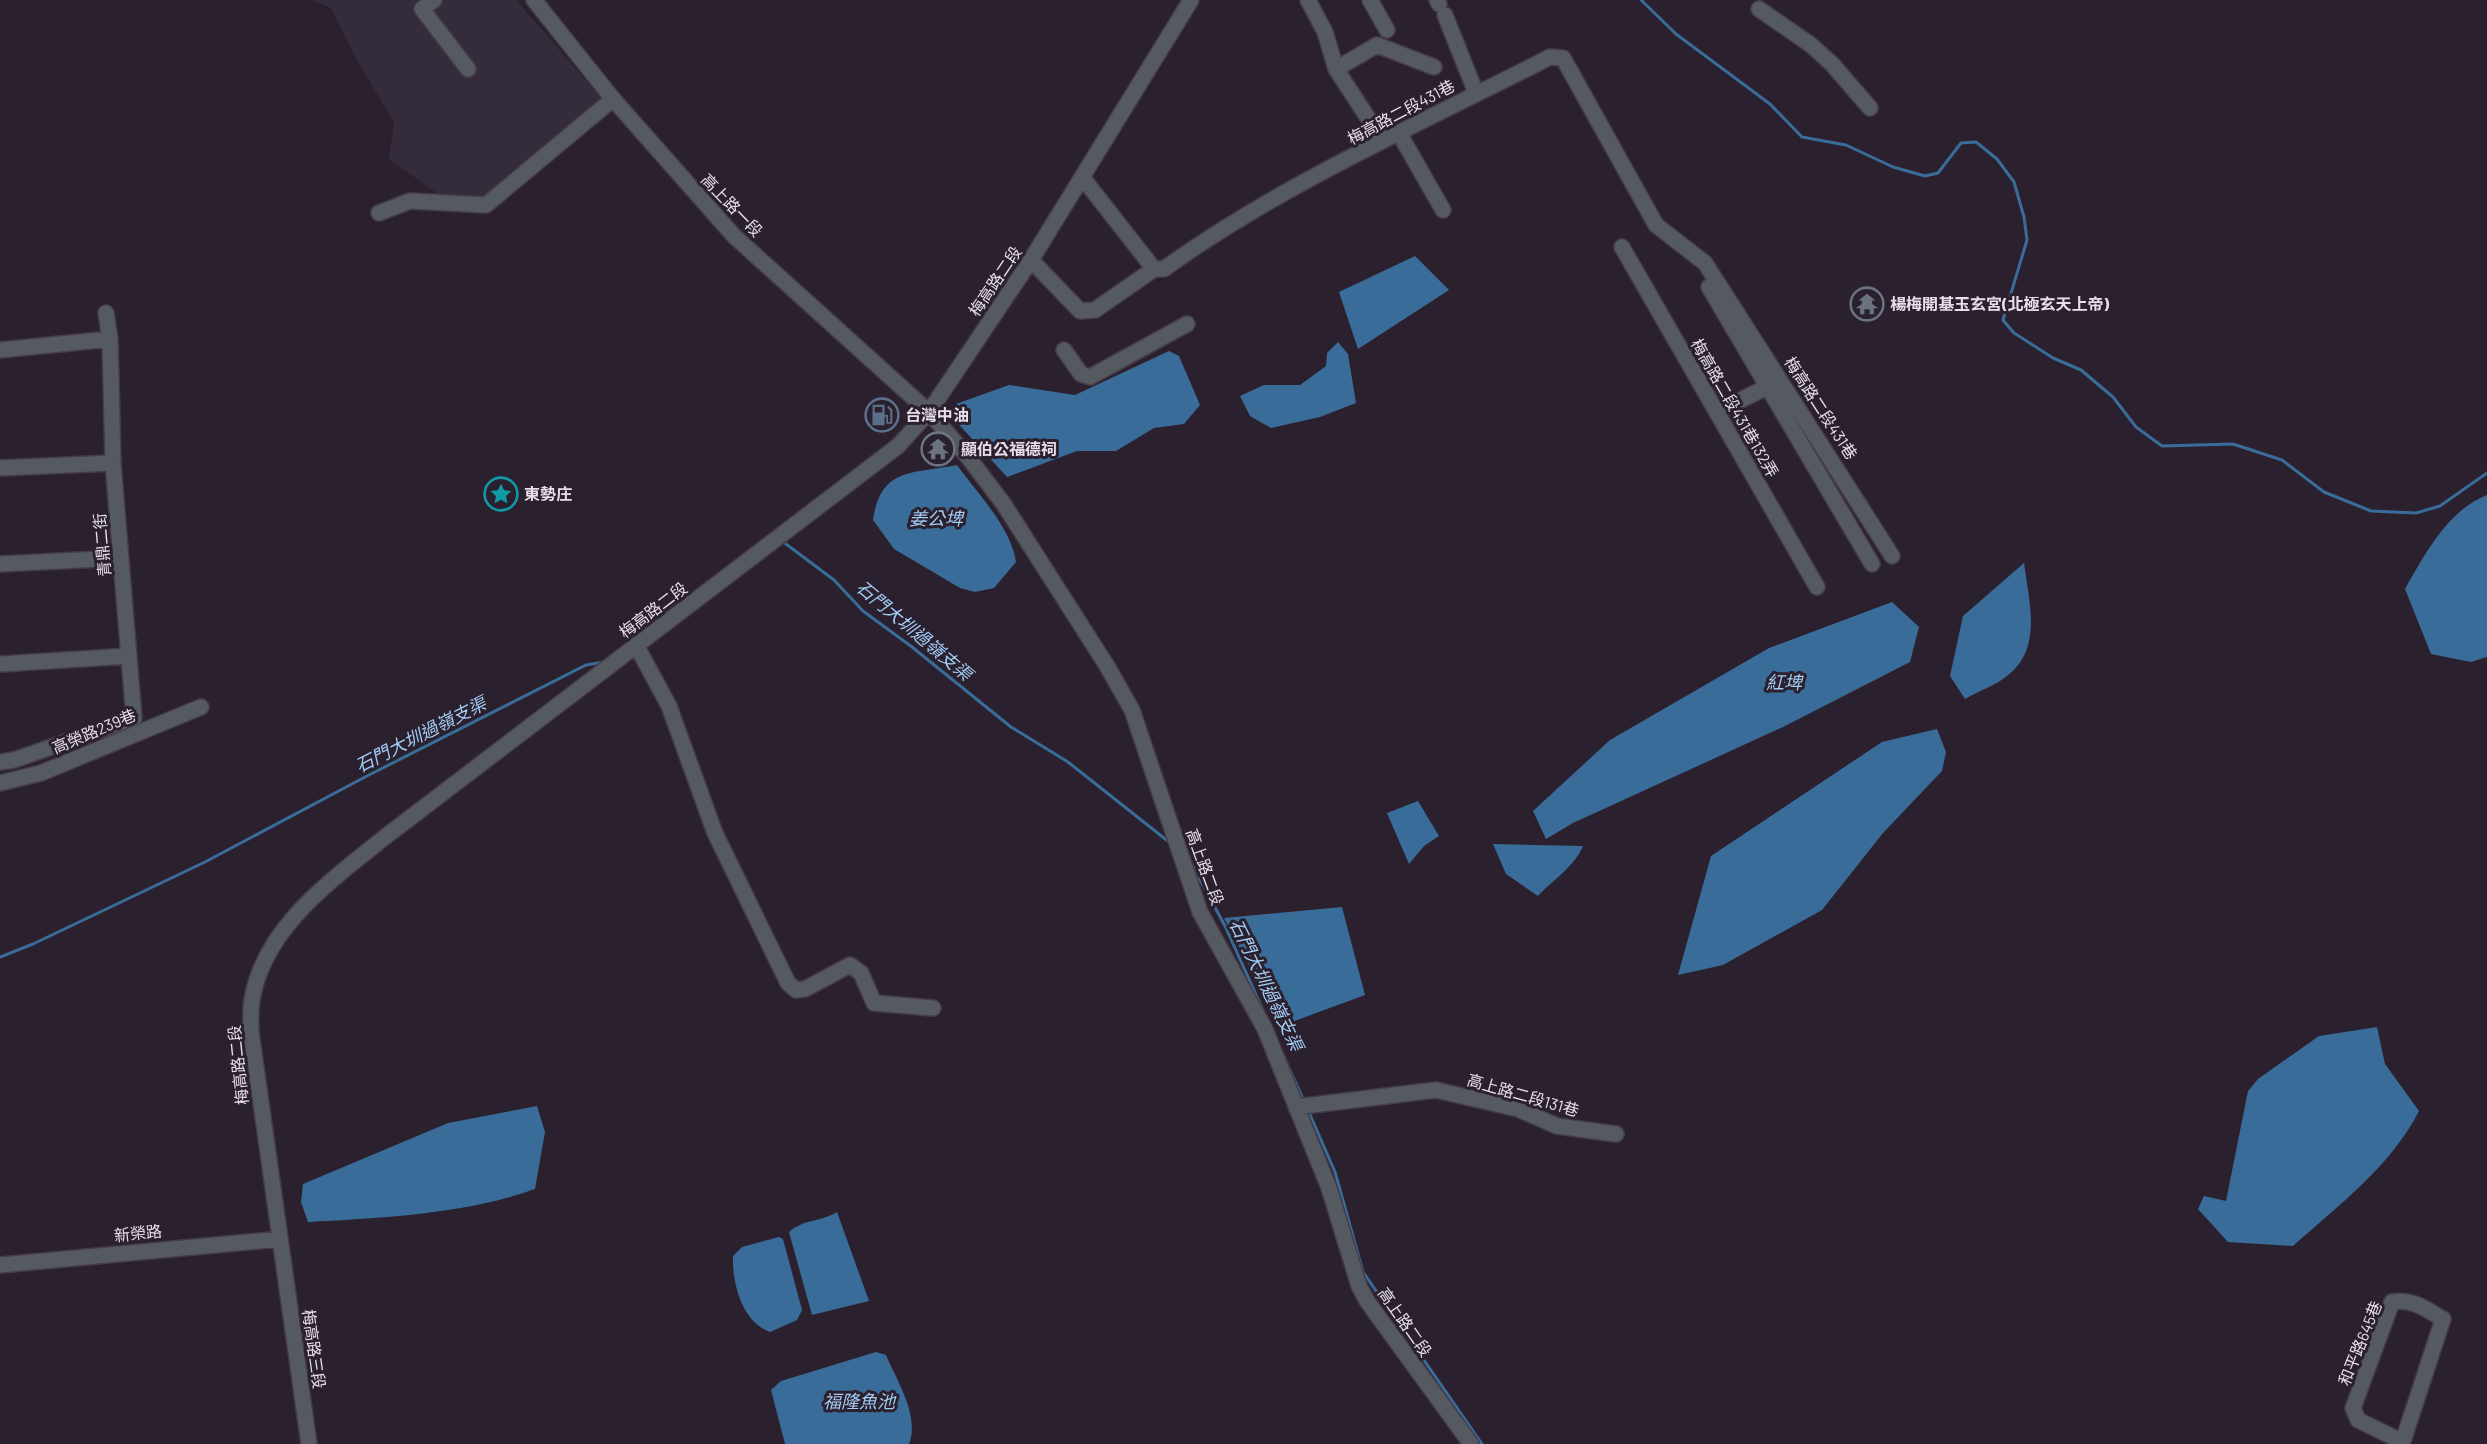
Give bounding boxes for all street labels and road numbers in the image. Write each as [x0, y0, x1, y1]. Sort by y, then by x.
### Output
street label: 梅高路二段431巷 [1344, 75, 1458, 148]
street label: 高上路一段 [698, 169, 767, 240]
street label: 梅高路二段 [964, 242, 1025, 319]
street label: 梅高路二段431巷132弄 [1688, 335, 1783, 480]
street label: 梅高路二段431巷 [1781, 353, 1862, 463]
street label: 青鼎二街 [89, 512, 114, 578]
street label: 梅高路二段 [615, 578, 690, 641]
street label: 高榮路239巷 [49, 704, 139, 757]
street label: 高上路二段 [1183, 826, 1228, 908]
street label: 梅高路二段 [224, 1024, 251, 1106]
street label: 高上路二段131巷 [1465, 1069, 1581, 1120]
street label: 新榮路 [113, 1221, 163, 1244]
street label: 高上路二段 [1375, 1283, 1436, 1360]
street label: 和平路645巷 [2334, 1298, 2385, 1388]
street label: 梅高路三段 [300, 1308, 329, 1390]

